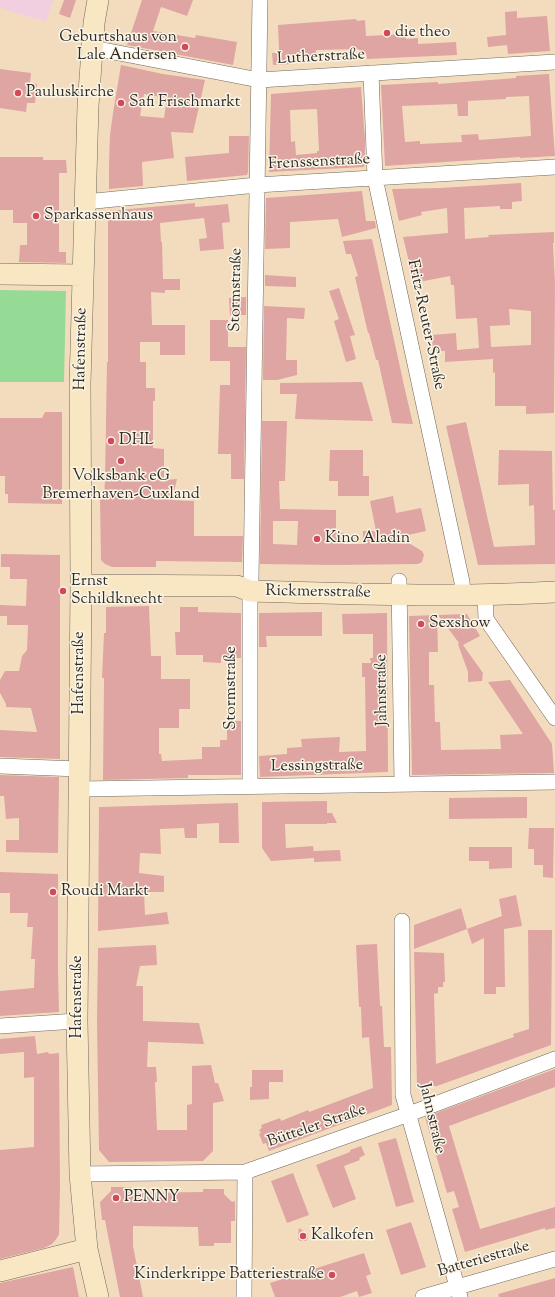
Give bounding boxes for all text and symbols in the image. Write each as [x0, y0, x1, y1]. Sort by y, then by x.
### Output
place label: die theo [395, 23, 450, 43]
place label: Geburtshaus von Lale Andersen [59, 28, 177, 66]
marker: die theo [382, 28, 392, 38]
marker: Geburtshaus von Lale Andersen [180, 42, 190, 52]
street label: Lutherstraße [277, 46, 365, 70]
place label: Pauluskirche [26, 83, 114, 103]
marker: Pauluskirche [13, 88, 23, 98]
place label: Safi Frischmarkt [129, 93, 240, 113]
marker: Safi Frischmarkt [116, 98, 126, 108]
street label: Frenssenstraße [268, 151, 370, 175]
place label: Sparkassenhaus [44, 206, 153, 226]
marker: Sparkassenhaus [31, 211, 41, 221]
street label: Stormstraße [227, 248, 247, 332]
street label: Fritz-Reuter-Straße [402, 258, 448, 392]
street label: Hafenstraße [72, 307, 92, 391]
place label: DHL [119, 431, 154, 451]
marker: DHL [106, 436, 116, 446]
marker: Volksbank eG Bremerhaven-Cuxland [116, 456, 126, 466]
place label: Volksbank eG Bremerhaven-Cuxland [42, 467, 200, 505]
place label: Kino Aladin [325, 529, 410, 549]
marker: Kino Aladin [312, 534, 322, 544]
place label: Ernst Schildknecht [71, 572, 162, 610]
street label: Rickmersstraße [265, 582, 371, 604]
marker: Ernst Schildknecht [58, 586, 68, 596]
place label: Sexshow [429, 614, 490, 634]
marker: Sexshow [416, 619, 426, 629]
street label: Hafenstraße [70, 631, 90, 715]
street label: Stormstraße [222, 646, 242, 730]
street label: Jahnstraße [373, 654, 393, 726]
street label: Lessingstraße [271, 757, 363, 777]
place label: Roudi Markt [61, 882, 149, 902]
marker: Roudi Markt [48, 887, 58, 897]
street label: Hafenstraße [68, 955, 88, 1039]
street label: Jahnstraße [414, 1082, 448, 1156]
street label: Bütteler Straße [265, 1101, 369, 1153]
place label: PENNY [124, 1188, 180, 1208]
marker: PENNY [111, 1193, 121, 1203]
place label: Kalkofen [311, 1226, 374, 1246]
marker: Kalkofen [298, 1231, 308, 1241]
street label: Batteriestraße [436, 1238, 532, 1282]
place label: Kinderkrippe Batteriestraße [134, 1265, 324, 1285]
marker: Kinderkrippe Batteriestraße [327, 1270, 337, 1280]

